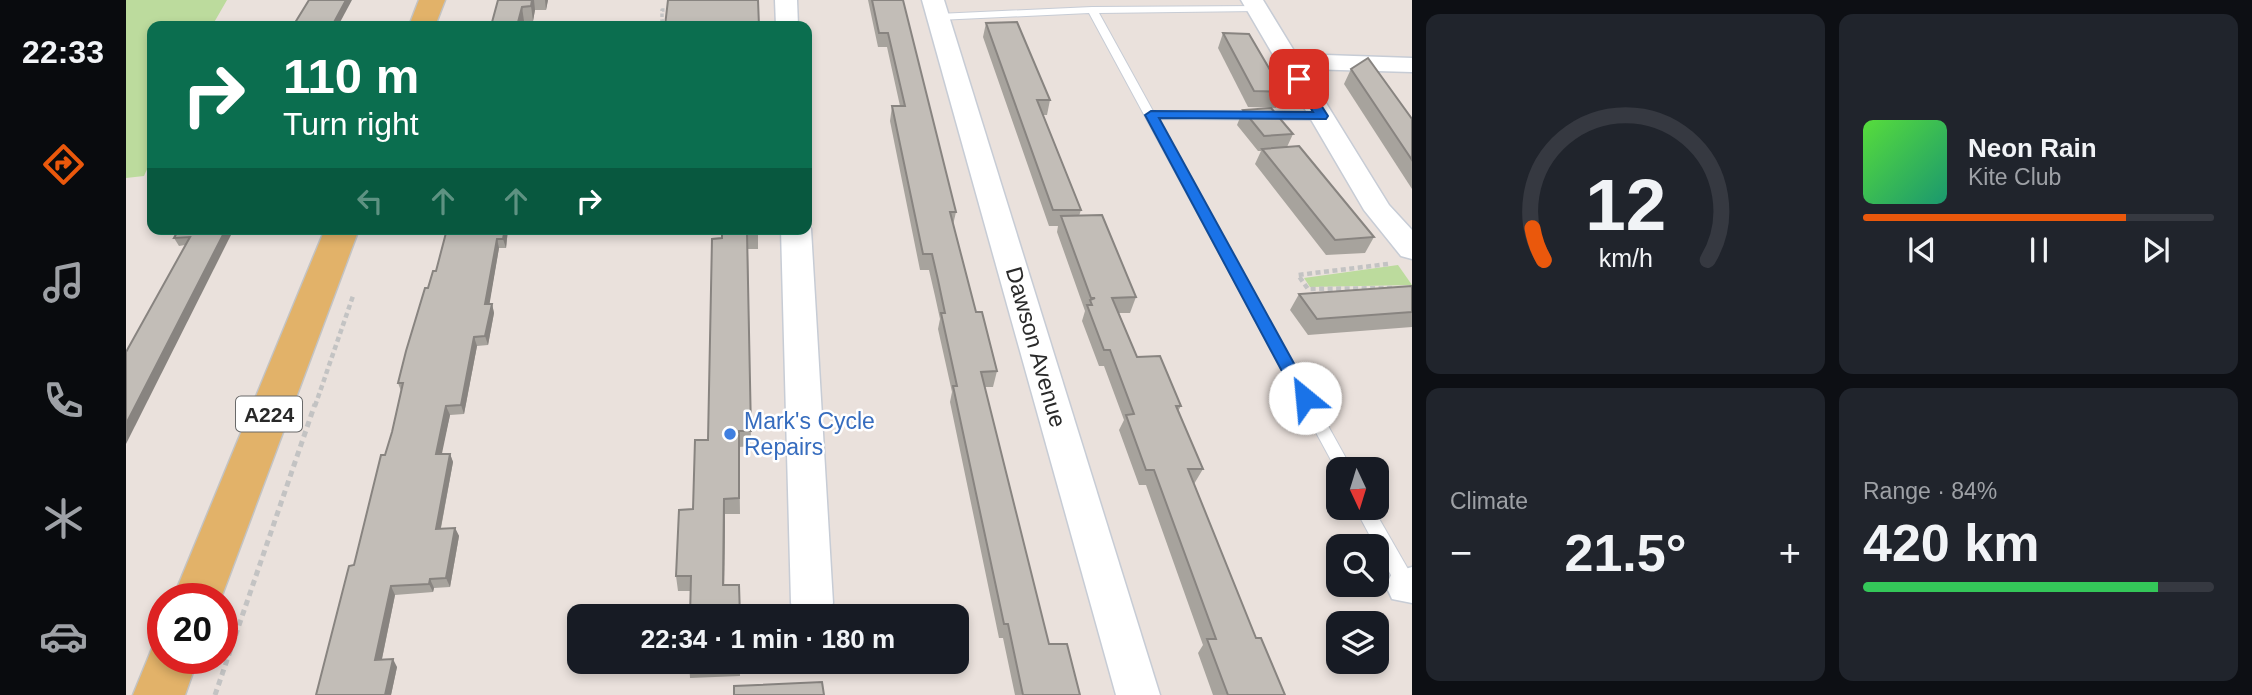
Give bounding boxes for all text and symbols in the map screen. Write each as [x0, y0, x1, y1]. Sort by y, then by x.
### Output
text: 22:33 [22, 34, 104, 70]
icon: right [168, 49, 259, 140]
text: 110 m [283, 49, 419, 103]
pin [1269, 49, 1329, 109]
icon: arrive [1280, 60, 1318, 98]
text: Turn right [283, 106, 419, 142]
text: Neon Rain [1968, 133, 2097, 163]
icon: directions [39, 140, 88, 189]
text: Kite Club [1968, 164, 2061, 190]
text: 12 [1585, 165, 1666, 246]
icon: left [351, 182, 389, 220]
icon: ahead [424, 182, 462, 220]
icon: ahead [497, 182, 535, 220]
icon: right [570, 182, 608, 220]
icon: previous [1903, 231, 1941, 269]
icon: pause [2020, 231, 2058, 269]
icon: next [2137, 231, 2175, 269]
text: km/h [1598, 244, 1653, 272]
icon: music [39, 258, 88, 307]
street label: Dawson Avenue [1001, 264, 1071, 430]
position arrow [1268, 361, 1342, 435]
icon: phone [39, 376, 88, 425]
road number: A224 [236, 396, 302, 432]
place label: Mark's Cycle Repairs [744, 408, 875, 460]
marker: Mark's Cycle Repairs [722, 426, 738, 442]
north arrow [1326, 457, 1390, 520]
map controls [1326, 457, 1389, 674]
text: Range · 84% [1863, 478, 1997, 504]
text: Climate [1450, 488, 1528, 514]
icon: climate [39, 494, 88, 543]
text: 420 km [1863, 514, 2039, 572]
text: 21.5° [1564, 524, 1687, 582]
text: − [1450, 532, 1472, 574]
text: + [1779, 532, 1801, 574]
button: search [1326, 534, 1389, 597]
speed limit sign: 20 [147, 583, 238, 674]
button: layers [1326, 611, 1389, 674]
icon: car [39, 612, 88, 661]
text: 22:34 · 1 min · 180 m [641, 624, 895, 654]

